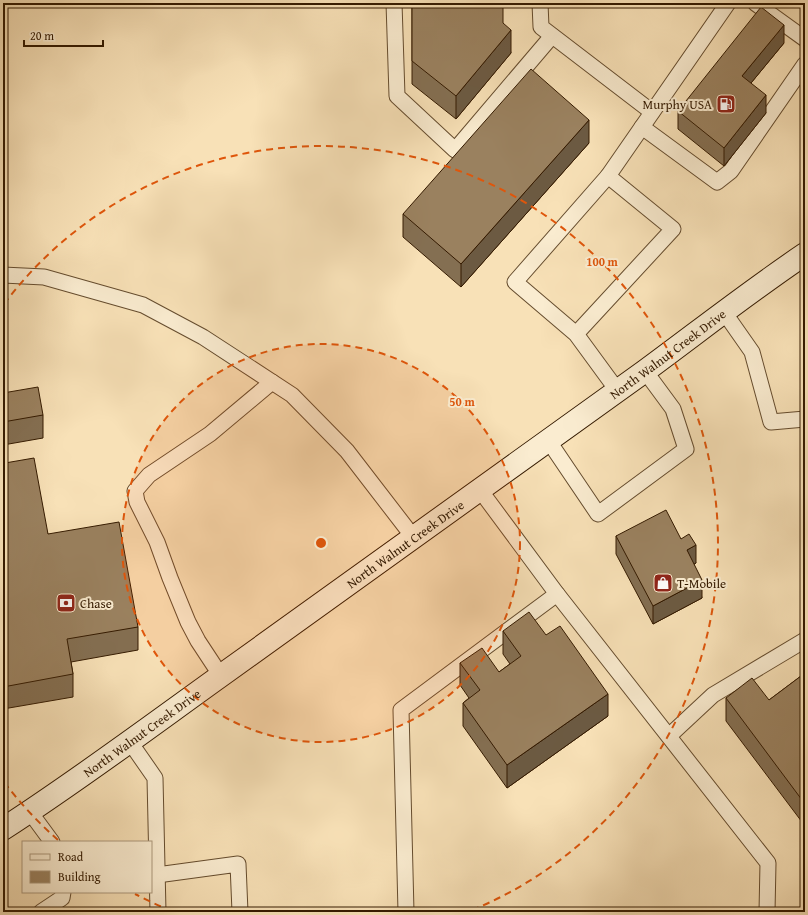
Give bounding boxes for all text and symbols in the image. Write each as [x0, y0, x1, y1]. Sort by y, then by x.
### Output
scale bar [24, 22, 103, 48]
text: 20 m [30, 27, 54, 44]
fuel station icon: Murphy USA [715, 93, 737, 115]
place label: Murphy USA [643, 95, 712, 114]
text: 100 m [586, 253, 619, 270]
street label: North Walnut Creek Drive [605, 304, 730, 403]
text: 50 m [449, 393, 475, 410]
street label: North Walnut Creek Drive [342, 495, 468, 593]
centre of rings [314, 536, 328, 550]
shop icon: T-Mobile [652, 572, 674, 594]
place label: T-Mobile [677, 574, 726, 593]
bank icon: Chase [55, 592, 77, 614]
place label: Chase [80, 594, 112, 613]
street label: North Walnut Creek Drive [79, 684, 204, 781]
legend [22, 841, 152, 893]
text: Road [58, 848, 84, 865]
text: Building [58, 868, 101, 885]

